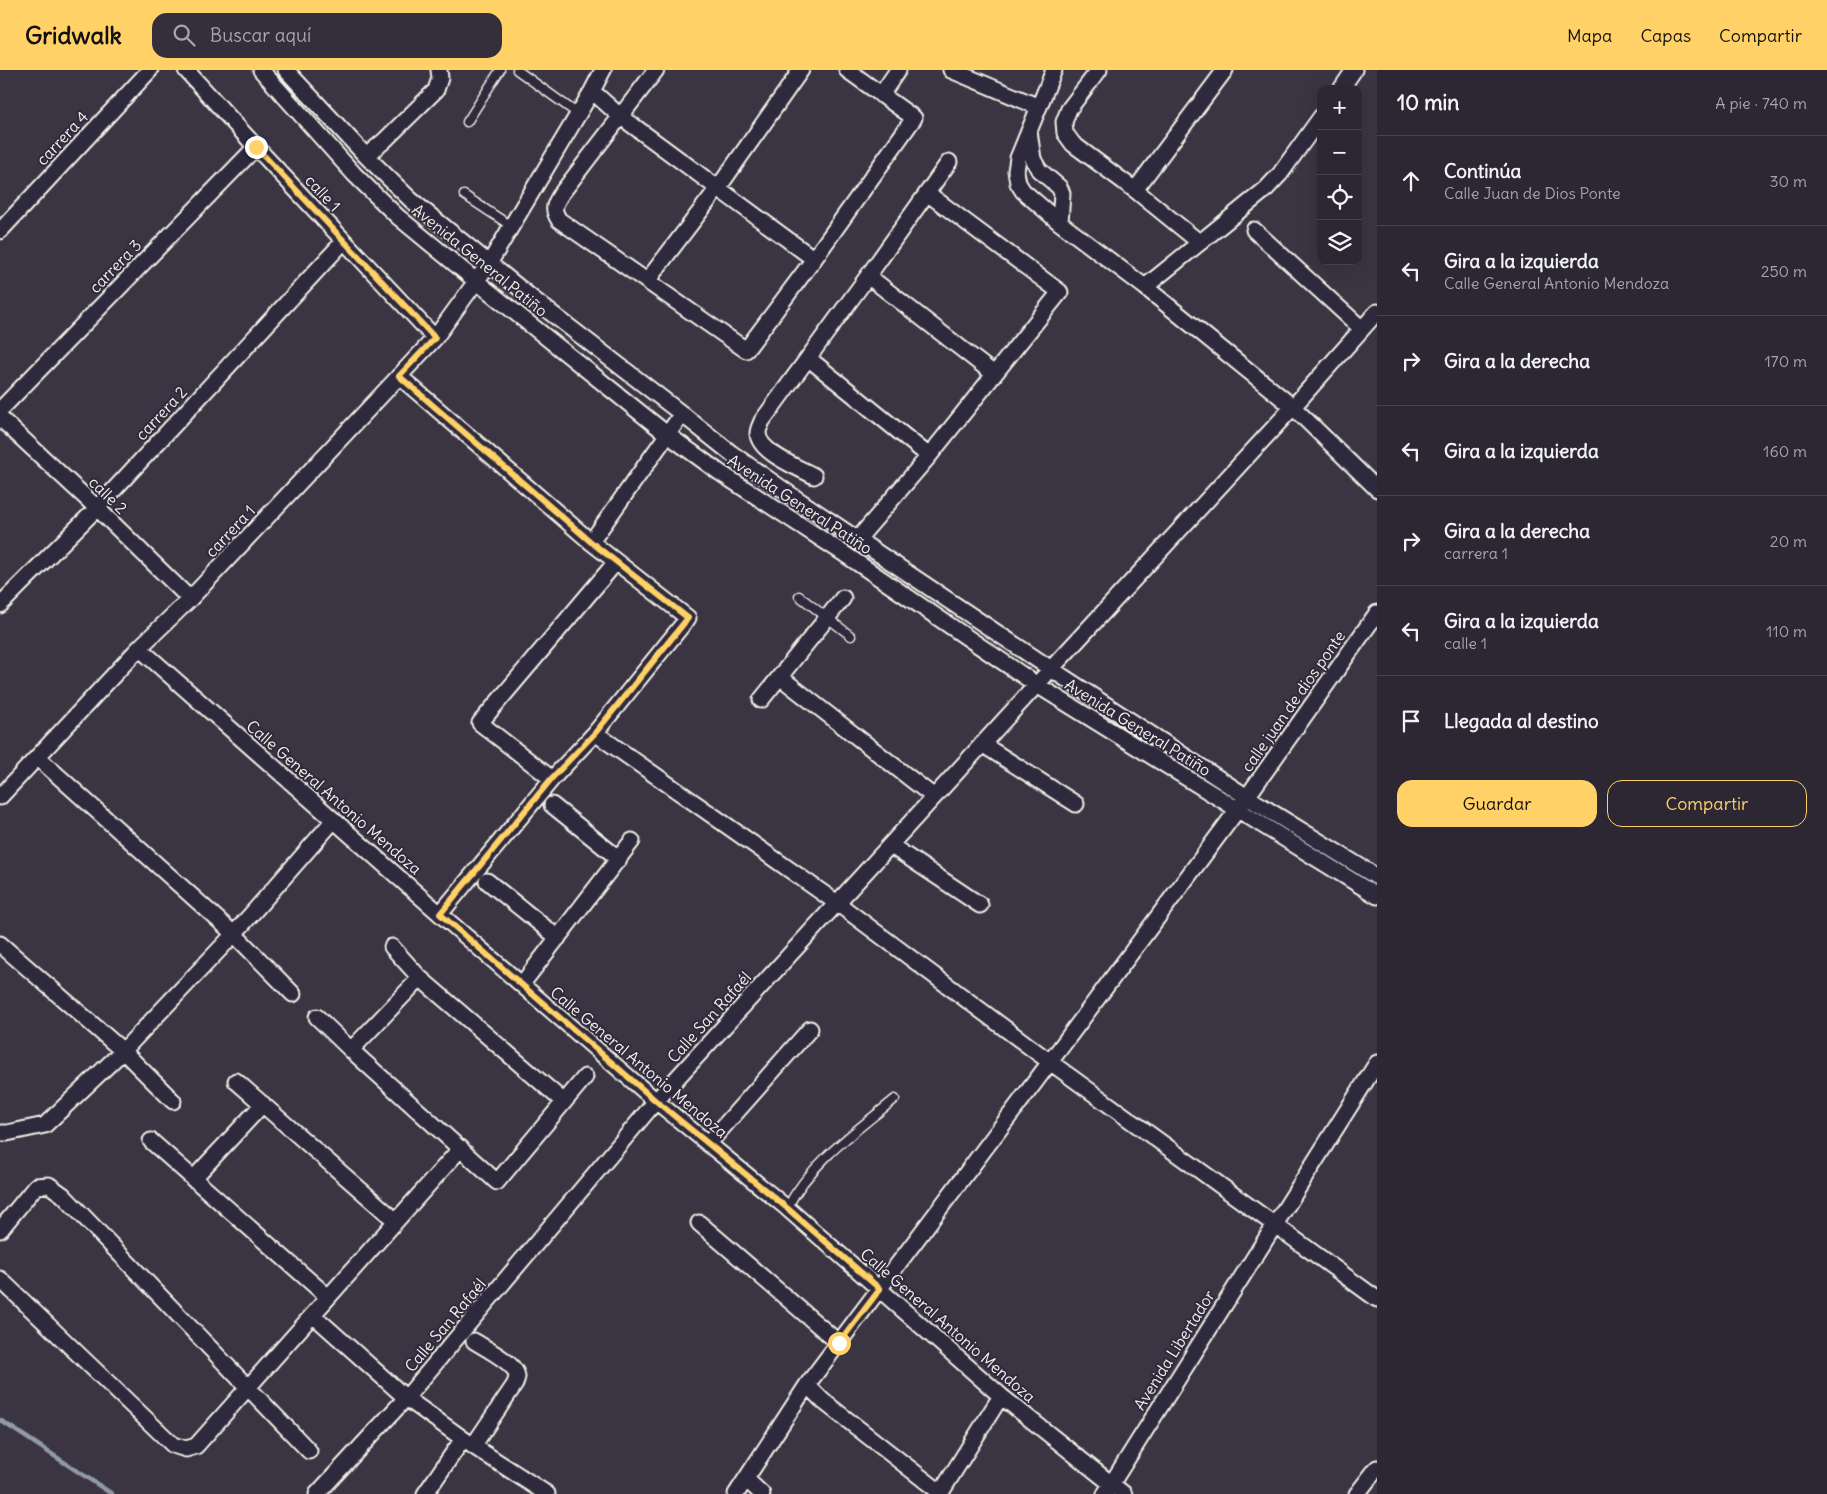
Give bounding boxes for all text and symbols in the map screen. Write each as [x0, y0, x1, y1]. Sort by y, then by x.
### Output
search box [152, 13, 502, 58]
text: Gridwalk [25, 20, 122, 50]
icon: search [170, 21, 198, 49]
text: Buscar aquí [210, 23, 311, 47]
text: Mapa [1567, 24, 1612, 47]
text: Capas [1640, 24, 1691, 47]
text: Compartir [1719, 24, 1802, 47]
map controls [1317, 85, 1362, 265]
button: + [1317, 85, 1362, 130]
text: 10 min [1397, 89, 1459, 116]
text: A pie · 740 m [1715, 93, 1807, 113]
street label: carrera 4 [32, 107, 92, 169]
button: − [1317, 130, 1362, 175]
route end [245, 136, 268, 159]
text: Continúa [1444, 159, 1521, 183]
icon: ahead [1397, 167, 1425, 195]
street label: calle 1 [301, 170, 345, 216]
text: 30 m [1770, 171, 1807, 191]
button: locate [1317, 175, 1362, 220]
text: Calle Juan de Dios Ponte [1444, 183, 1621, 203]
street label: Avenida General Patiño [408, 199, 552, 321]
button: layers [1317, 220, 1362, 265]
street label: carrera 3 [85, 235, 145, 297]
text: Gira a la izquierda [1444, 249, 1599, 273]
icon: left [1397, 257, 1425, 285]
text: 250 m [1761, 261, 1807, 281]
text: Calle General Antonio Mendoza [1444, 273, 1669, 293]
icon: right [1397, 347, 1425, 375]
text: Gira a la derecha [1444, 349, 1590, 373]
text: 170 m [1764, 351, 1807, 371]
street label: carrera 2 [131, 382, 191, 444]
icon: left [1397, 437, 1425, 465]
text: Gira a la izquierda [1444, 439, 1599, 463]
text: 160 m [1763, 441, 1807, 461]
street label: Avenida General Patiño [724, 450, 876, 558]
street label: calle 2 [85, 472, 131, 518]
street label: carrera 1 [201, 501, 259, 561]
text: Gira a la derecha [1444, 519, 1590, 543]
icon: right [1397, 527, 1425, 555]
text: 20 m [1770, 531, 1807, 551]
text: carrera 1 [1444, 543, 1508, 563]
text: Gira a la izquierda [1444, 609, 1599, 633]
icon: left [1397, 617, 1425, 645]
text: 110 m [1766, 621, 1807, 641]
street label: calle juan de dios ponte [1237, 627, 1349, 775]
text: calle 1 [1444, 633, 1487, 653]
street label: Avenida General Patiño [1061, 674, 1215, 780]
icon: arrive [1397, 707, 1425, 735]
text: Llegada al destino [1444, 709, 1599, 733]
street label: Calle General Antonio Mendoza [242, 716, 426, 878]
button: Guardar [1397, 780, 1597, 827]
button: Compartir [1607, 780, 1807, 827]
street label: Calle San Rafaél [663, 967, 755, 1067]
street label: Calle General Antonio Mendoza [546, 982, 732, 1142]
street label: Calle General Antonio Mendoza [856, 1244, 1040, 1406]
street label: Calle San Rafaél [400, 1274, 490, 1376]
street label: Avenida Libertador [1129, 1286, 1219, 1414]
route start [828, 1332, 851, 1355]

